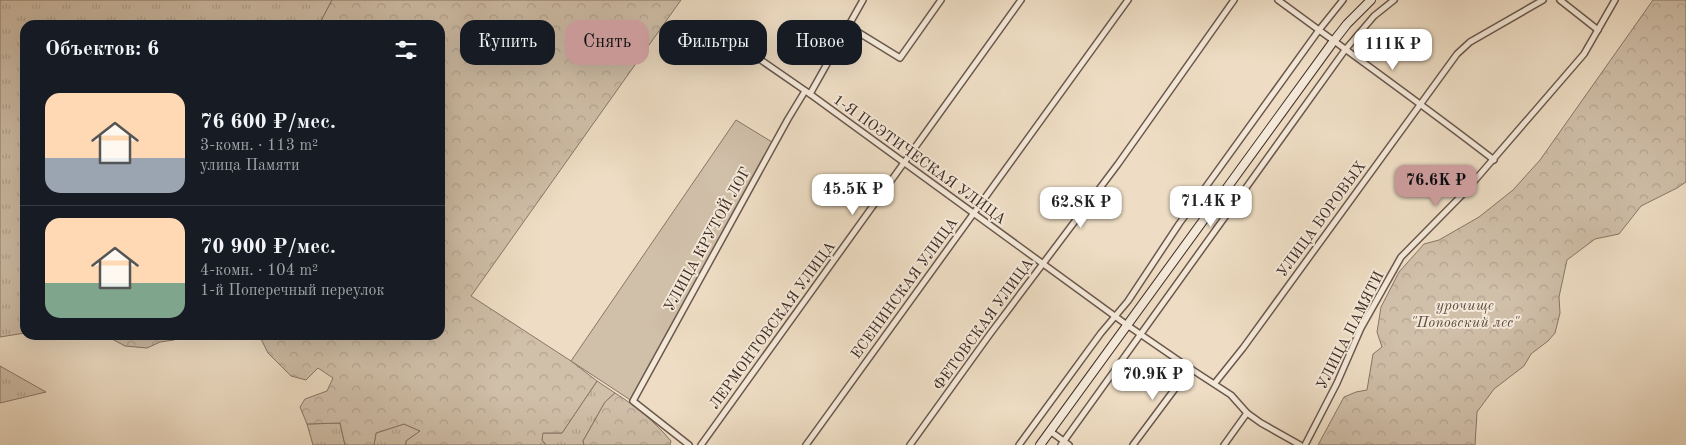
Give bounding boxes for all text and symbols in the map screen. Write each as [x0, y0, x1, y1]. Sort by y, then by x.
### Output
chip: Купить [460, 20, 555, 65]
chip: Снять [565, 20, 649, 65]
chip: Фильтры [659, 20, 767, 65]
chip: Новое [777, 20, 862, 65]
pin: 111K ₽ [1352, 28, 1434, 71]
icon: filters [392, 36, 420, 64]
text: 111K ₽ [1365, 37, 1421, 53]
text: Объектов: 6 [45, 39, 159, 60]
street label: 1-Я ПОЭТИЧЕСКАЯ УЛИЦА [830, 93, 1009, 228]
text: 76 600 ₽/мес. [200, 112, 336, 133]
icon: home [85, 113, 145, 173]
text: 3-комн. · 113 m² [200, 138, 318, 154]
text: улица Памяти [200, 158, 300, 174]
street label: УЛИЦА БОРОВЫХ [1275, 159, 1369, 281]
street label: УЛИЦА КРУТОЙ ЛОГ [659, 163, 754, 314]
pin: 76.6K ₽ [1390, 164, 1482, 207]
text: 76.6K ₽ [1406, 173, 1466, 189]
pin: 45.5K ₽ [807, 174, 899, 216]
text: 45.5K ₽ [823, 182, 883, 198]
pin: 62.8K ₽ [1035, 186, 1127, 229]
pin: 71.4K ₽ [1165, 186, 1257, 228]
text: 71.4K ₽ [1181, 194, 1241, 210]
text: 62.8K ₽ [1051, 195, 1111, 211]
street label: ЕСЕНИНСКАЯ УЛИЦА [849, 215, 962, 362]
text: 70 900 ₽/мес. [200, 237, 336, 258]
icon: home [85, 238, 145, 298]
street label: ЛЕРМОНТОВСКАЯ УЛИЦА [707, 239, 839, 412]
street label: ФЕТОВСКАЯ УЛИЦА [931, 256, 1037, 394]
text: 4-комн. · 104 m² [200, 263, 318, 279]
street label: УЛИЦА ПАМЯТИ [1315, 269, 1388, 392]
text: 1-й Поперечный переулок [200, 283, 384, 299]
park label: урочище "Поповский лес" [1411, 299, 1520, 331]
pin: 70.9K ₽ [1107, 358, 1199, 401]
text: 70.9K ₽ [1123, 367, 1183, 383]

